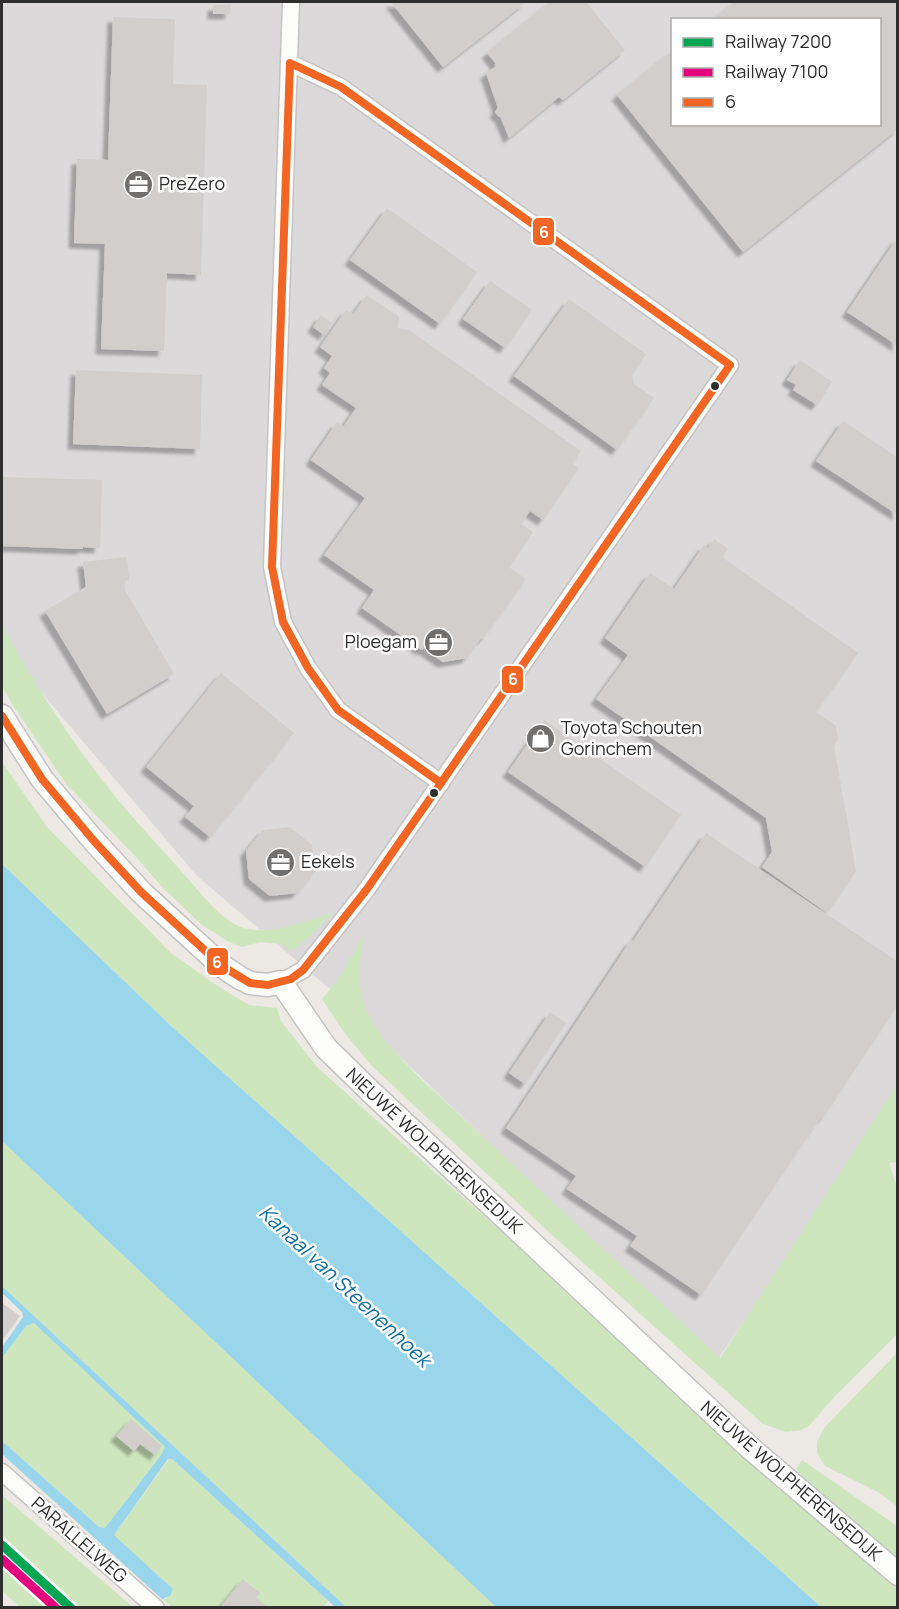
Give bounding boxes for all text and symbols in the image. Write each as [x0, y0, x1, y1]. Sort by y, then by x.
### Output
legend [671, 18, 881, 126]
text: Railway 7200 [725, 29, 832, 53]
text: Railway 7100 [725, 59, 829, 83]
text: 6 [725, 89, 736, 113]
office icon: PreZero [122, 168, 154, 200]
place label: PreZero [159, 171, 225, 195]
line badge: 6 [532, 217, 555, 246]
text: 6 [539, 221, 549, 243]
unlabelled marker [709, 380, 721, 392]
office icon: Ploegam [422, 626, 454, 658]
place label: Ploegam [345, 629, 417, 653]
line badge: 6 [501, 665, 524, 694]
text: 6 [508, 668, 518, 690]
place label: Toyota Schouten Gorinchem [561, 715, 702, 760]
shop icon: Toyota Schouten Gorinchem [524, 722, 556, 754]
unlabelled marker [428, 787, 440, 799]
office icon: Eekels [264, 846, 296, 878]
place label: Eekels [301, 849, 355, 873]
line badge: 6 [206, 947, 229, 976]
text: 6 [212, 951, 222, 973]
street label: NIEUWE WOLPHERENSEDIJK [341, 1062, 528, 1239]
water label: Kanaal van Steenenhoek [254, 1199, 439, 1375]
street label: NIEUWE WOLPHERENSEDIJK [696, 1395, 888, 1566]
street label: PARALLELWEG [27, 1491, 133, 1588]

